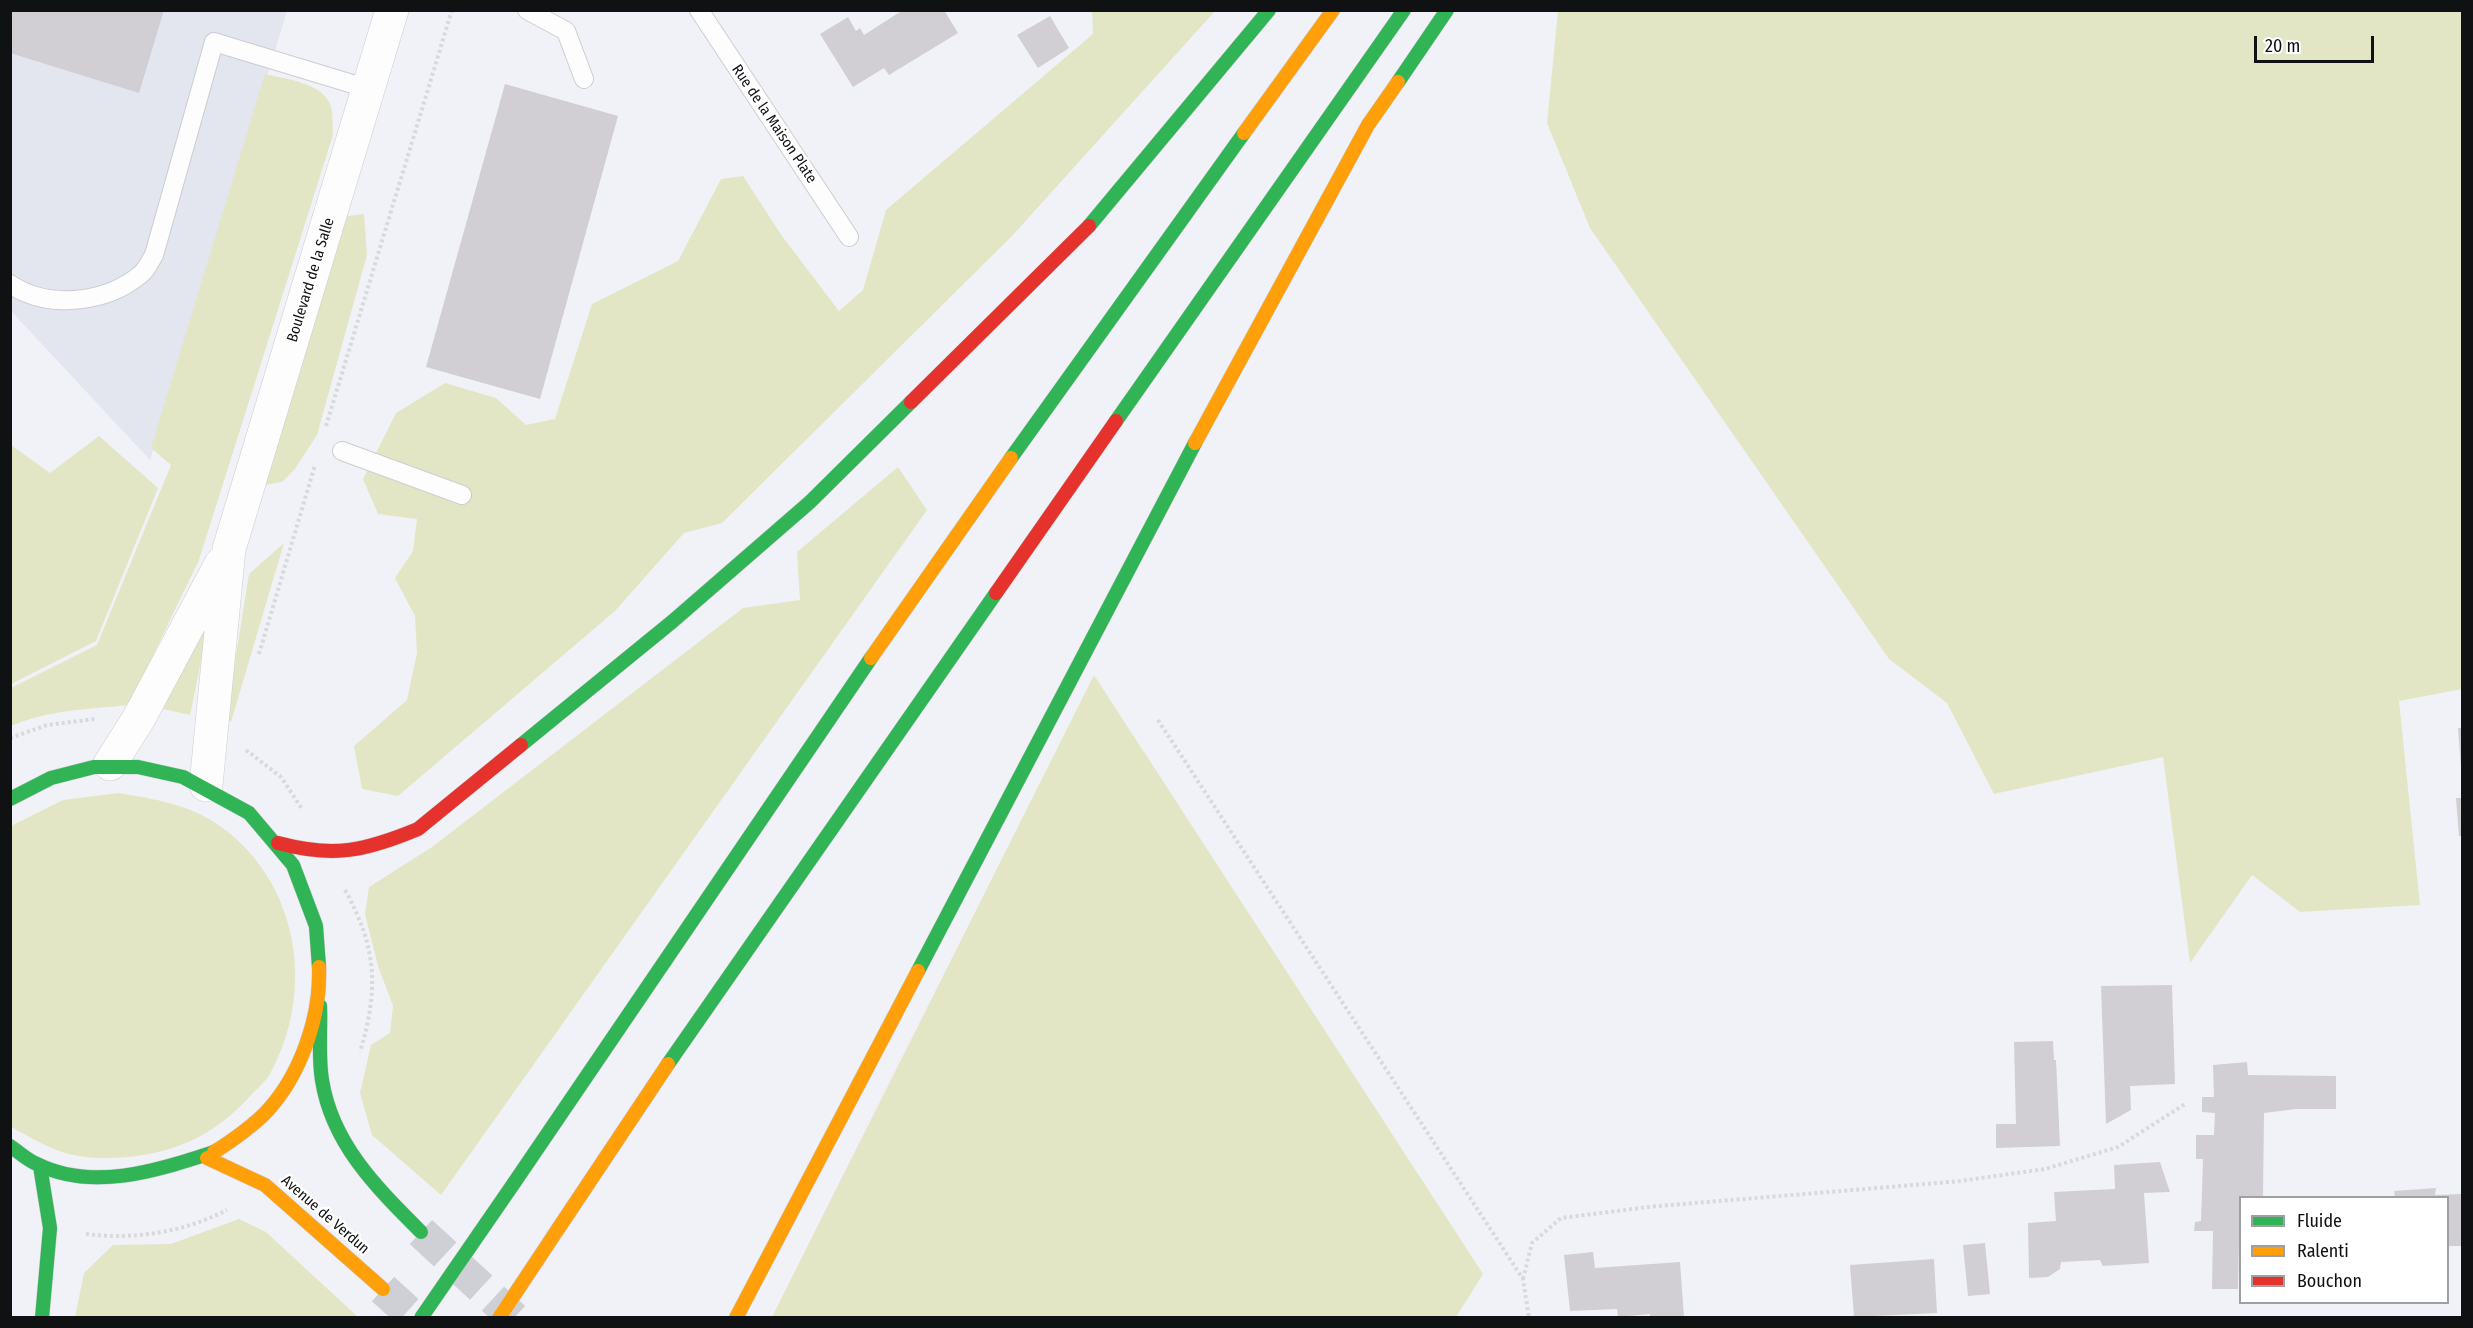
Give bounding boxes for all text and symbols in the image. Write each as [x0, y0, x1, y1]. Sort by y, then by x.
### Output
scale bar [2257, 24, 2377, 62]
text: 20 m [2265, 35, 2300, 57]
street label: Rue de la Maison Plate [728, 61, 820, 187]
street label: Boulevard de la Salle [284, 216, 338, 344]
street label: Avenue de Verdun [277, 1172, 373, 1258]
legend [2239, 1196, 2449, 1304]
text: Fluide [2297, 1210, 2342, 1232]
text: Ralenti [2297, 1240, 2349, 1262]
text: Bouchon [2297, 1270, 2362, 1292]

